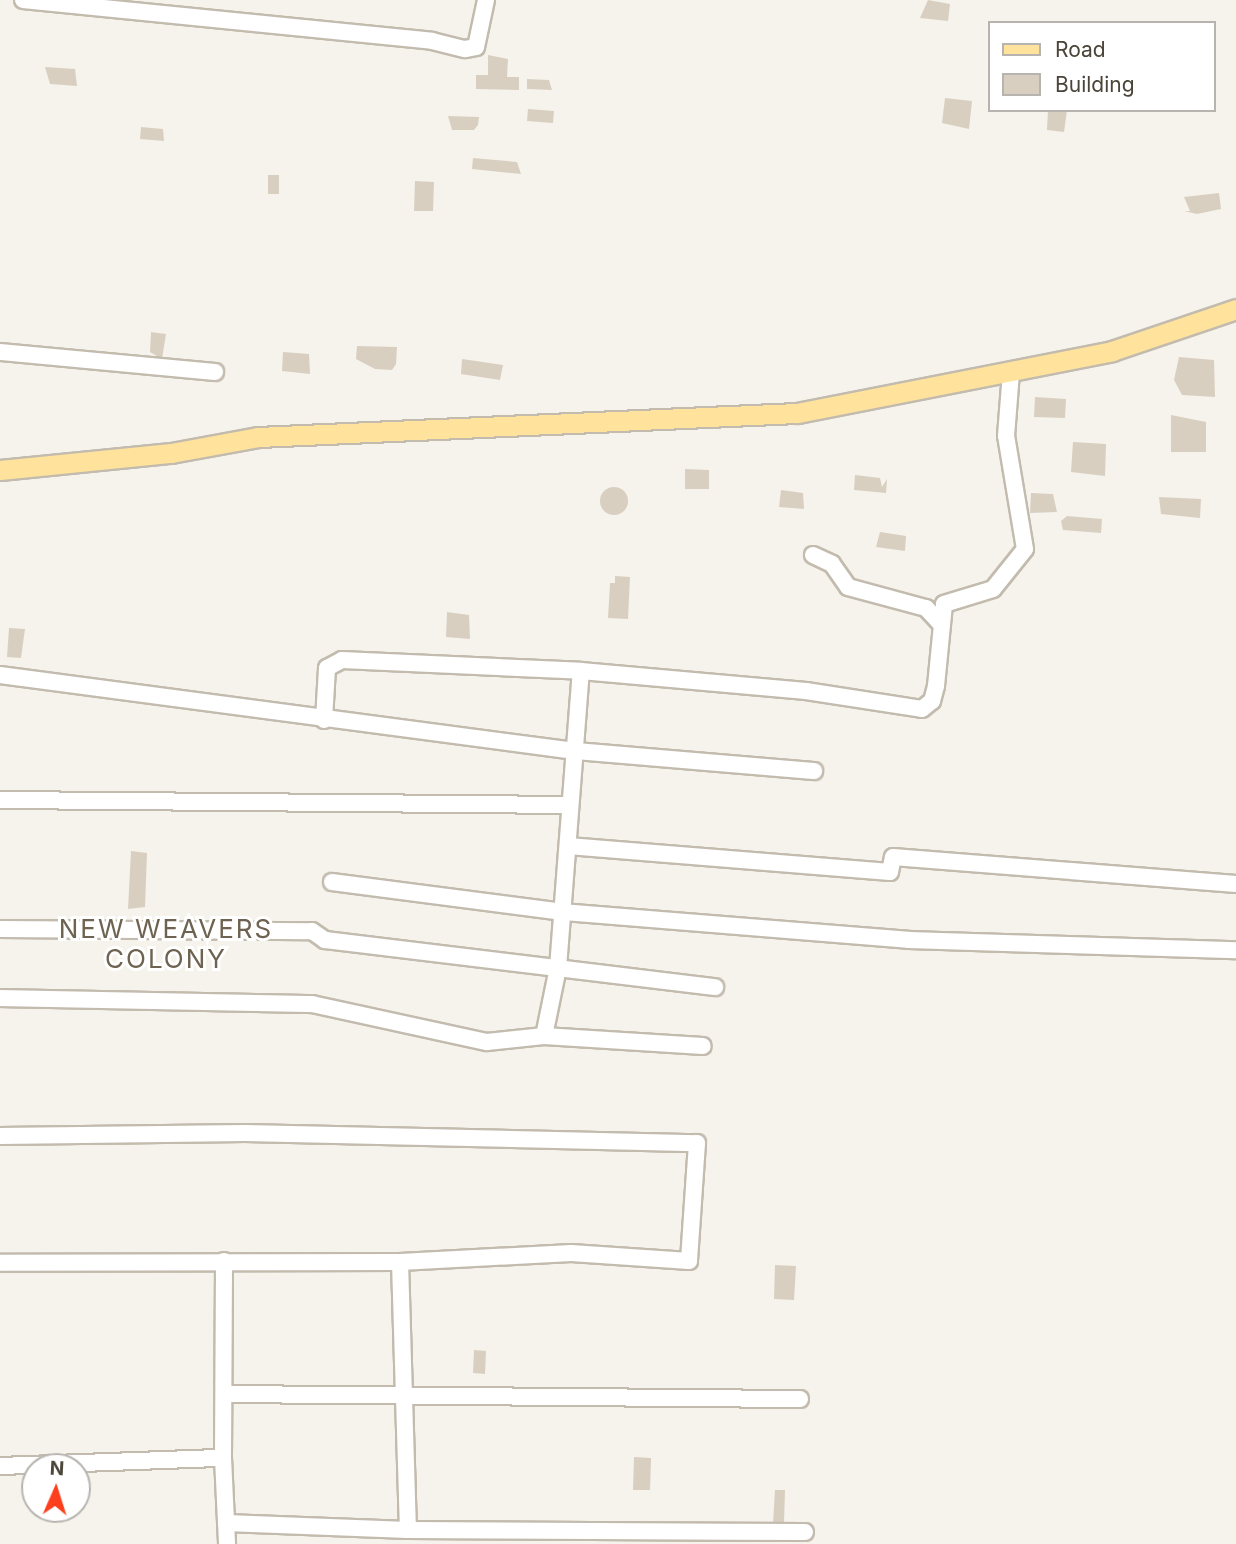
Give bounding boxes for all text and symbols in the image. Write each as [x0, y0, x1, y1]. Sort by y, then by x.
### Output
legend [988, 21, 1215, 112]
text: Road [1055, 37, 1106, 62]
text: Building [1055, 72, 1135, 97]
district label: NEW WEAVERS COLONY [60, 913, 272, 974]
north arrow [21, 1453, 91, 1523]
text: N [49, 1457, 65, 1480]

